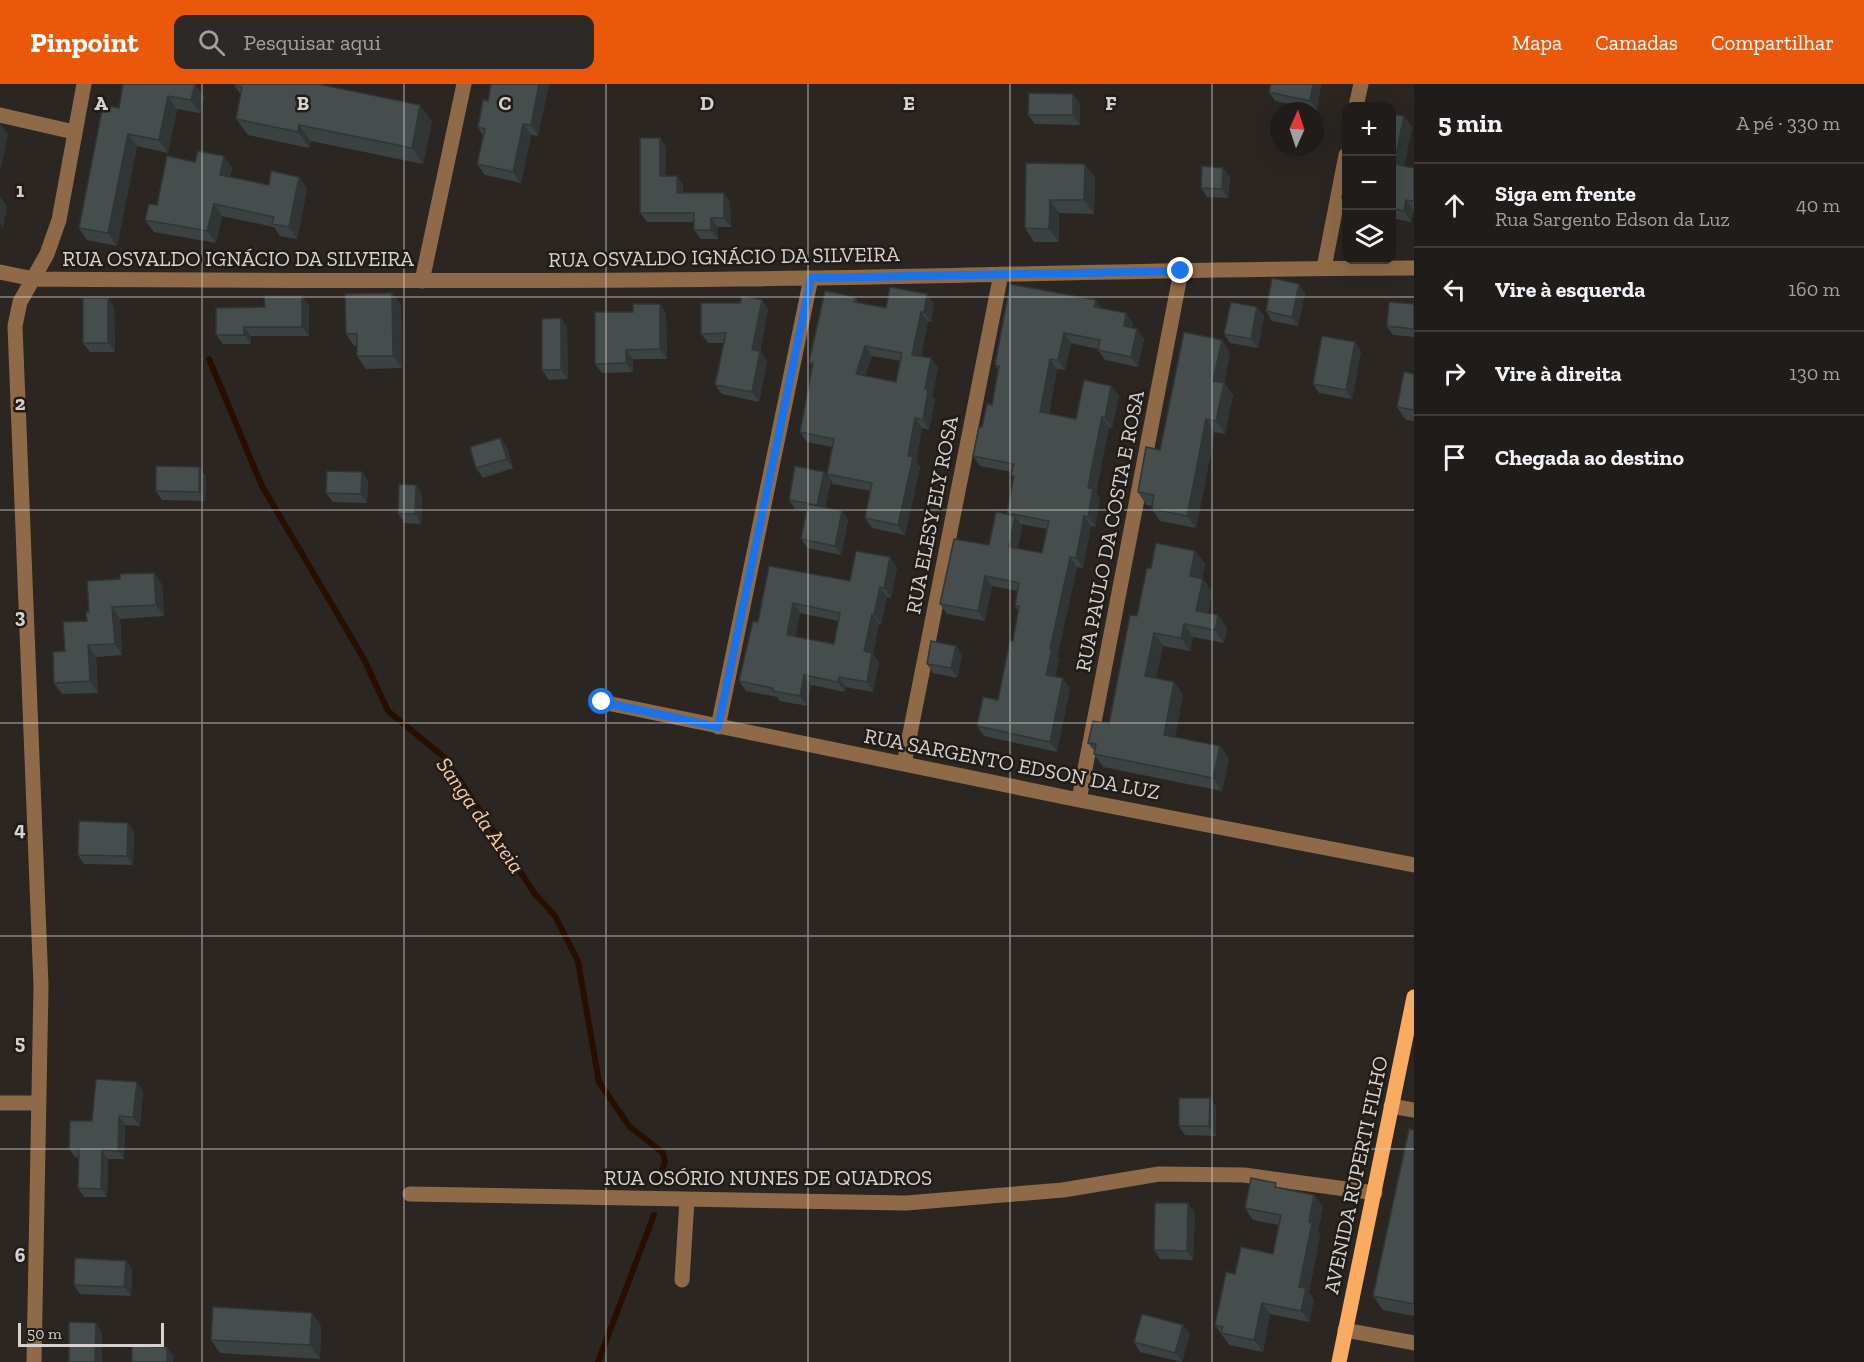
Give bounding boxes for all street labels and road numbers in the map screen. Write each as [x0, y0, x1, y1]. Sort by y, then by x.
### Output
street label: RUA OSVALDO IGNÁCIO DA SILVEIRA [548, 241, 900, 272]
street label: RUA OSVALDO IGNÁCIO DA SILVEIRA [62, 246, 414, 271]
street label: RUA PAULO DA COSTA E ROSA [1070, 388, 1149, 674]
street label: RUA ELESY ELY ROSA [900, 413, 963, 616]
street label: RUA SARGENTO EDSON DA LUZ [862, 723, 1162, 804]
street label: AVENIDA RUPERTI FILHO [1318, 1054, 1393, 1296]
street label: RUA OSÓRIO NUNES DE QUADROS [604, 1165, 932, 1190]

